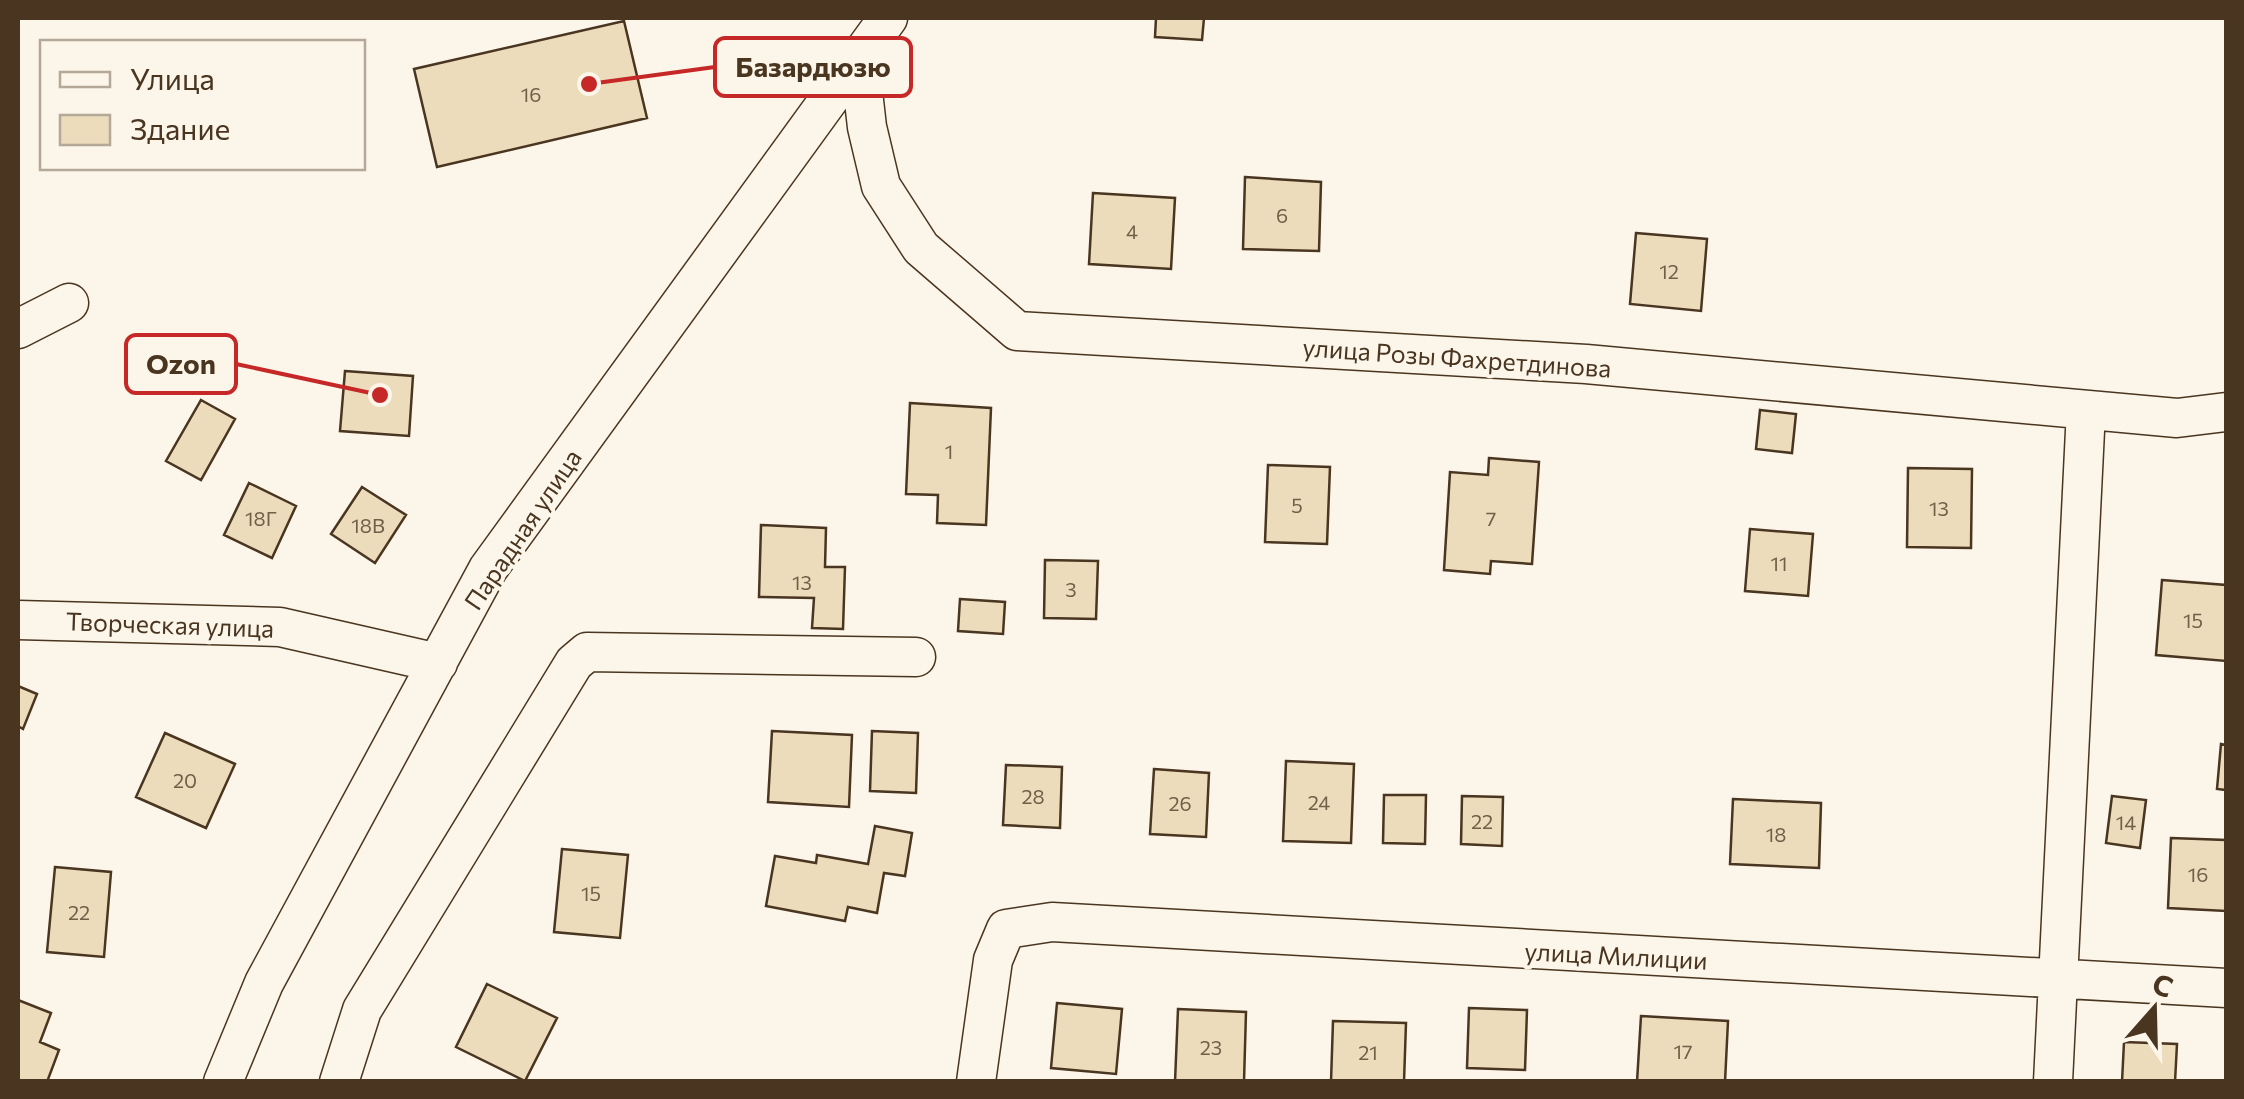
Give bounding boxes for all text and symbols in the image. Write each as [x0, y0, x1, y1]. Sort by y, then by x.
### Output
callout: Базардюзю [715, 38, 911, 96]
legend [40, 40, 365, 170]
text: Базардюзю [735, 49, 891, 83]
text: Улица [130, 59, 215, 96]
house number: 16 [521, 82, 541, 106]
text: Здание [130, 109, 230, 146]
house number: 6 [1276, 203, 1288, 227]
house number: 4 [1126, 219, 1138, 243]
house number: 12 [1659, 259, 1679, 283]
street label: улица Розы Фахретдинова [1302, 331, 1612, 383]
callout: Ozon [126, 335, 236, 393]
text: Ozon [146, 346, 216, 380]
house number: 1 [945, 439, 953, 463]
street label: Парадная улица [457, 443, 587, 615]
house number: 5 [1291, 493, 1303, 517]
house number: 13 [1929, 496, 1949, 520]
house number: 18Г [245, 506, 277, 530]
house number: 7 [1486, 506, 1496, 530]
house number: 18В [351, 513, 385, 537]
house number: 11 [1770, 551, 1788, 575]
house number: 13 [792, 570, 812, 594]
house number: 3 [1065, 577, 1077, 601]
street label: Творческая улица [65, 605, 275, 643]
house number: 15 [2183, 608, 2203, 632]
house number: 20 [173, 768, 197, 792]
house number: 28 [1021, 784, 1045, 808]
house number: 24 [1308, 790, 1330, 814]
house number: 26 [1168, 791, 1192, 815]
house number: 22 [1471, 809, 1493, 833]
house number: 14 [2116, 810, 2136, 834]
house number: 18 [1766, 822, 1786, 846]
house number: 16 [2188, 862, 2208, 886]
house number: 15 [581, 881, 601, 905]
house number: 22 [68, 900, 90, 924]
street label: улица Милиции [1524, 935, 1708, 975]
north arrow [2104, 959, 2204, 1059]
text: С [2148, 965, 2178, 1004]
house number: 23 [1200, 1035, 1222, 1059]
house number: 17 [1673, 1039, 1693, 1063]
house number: 21 [1358, 1040, 1378, 1064]

